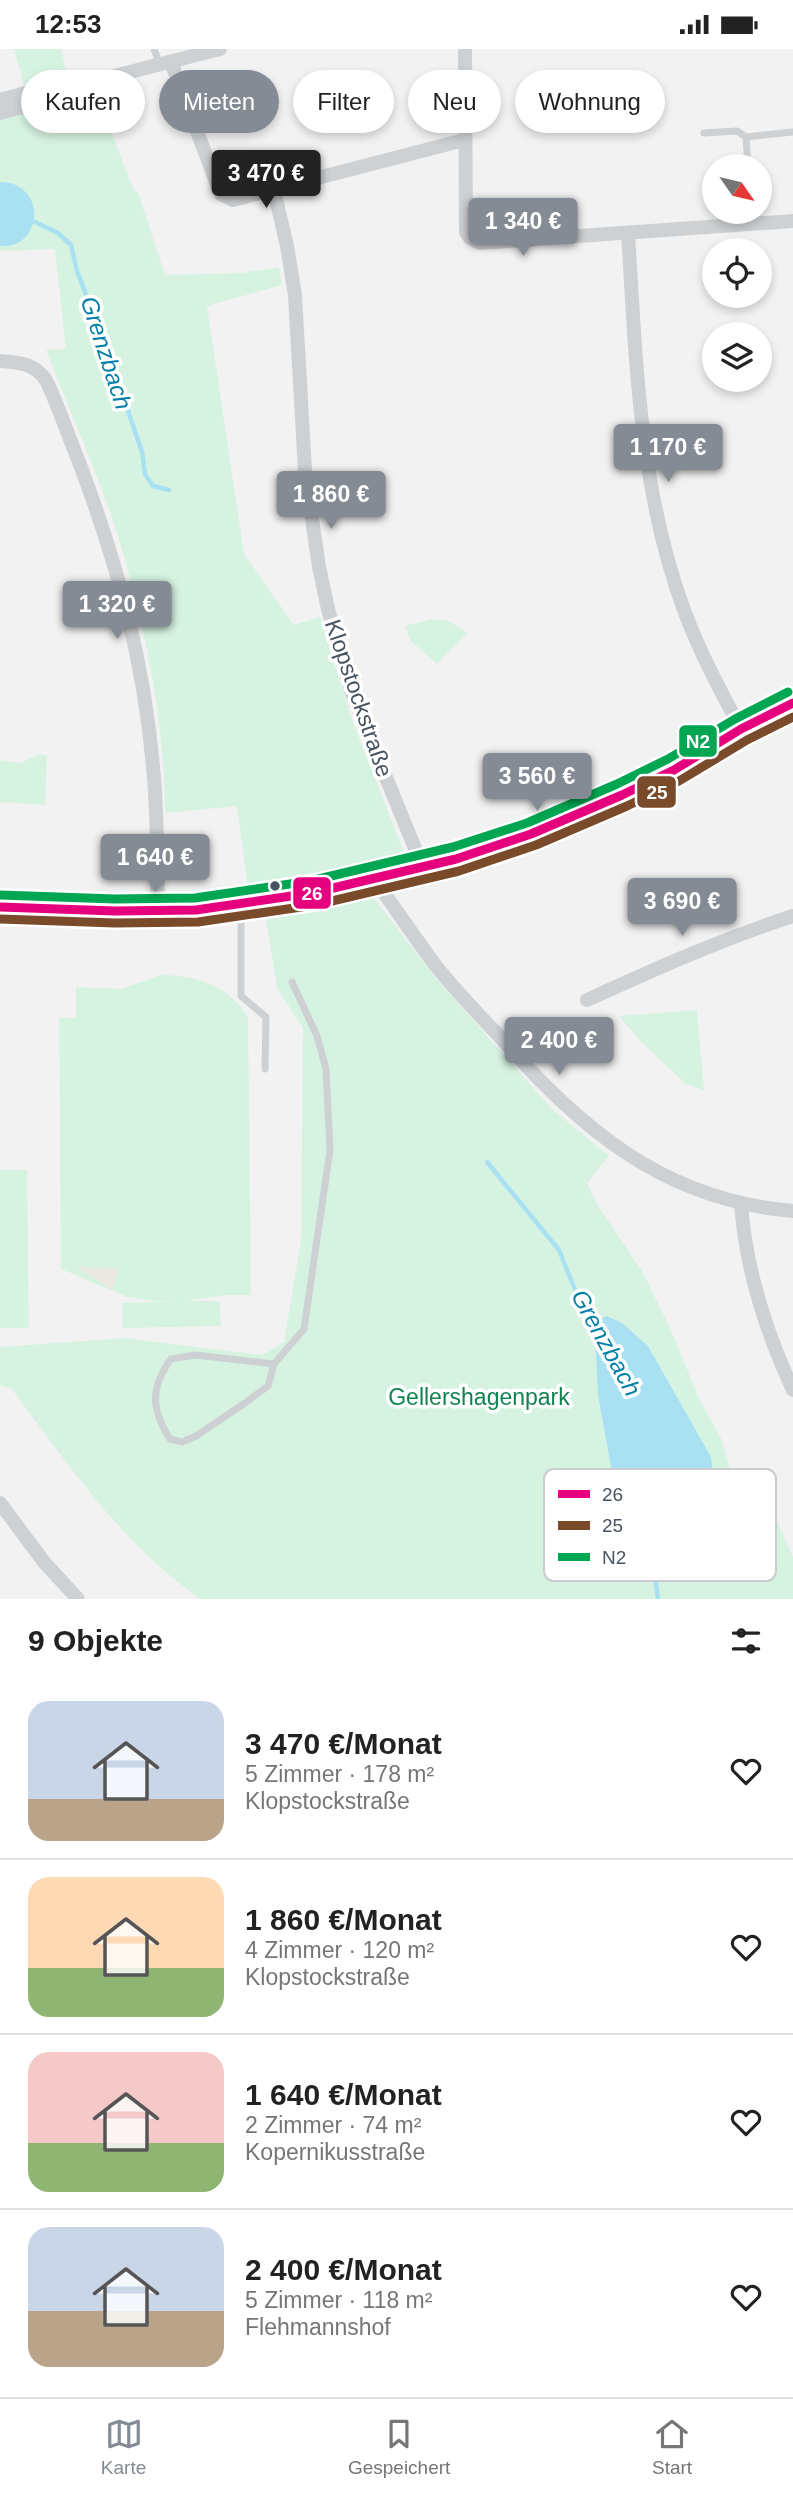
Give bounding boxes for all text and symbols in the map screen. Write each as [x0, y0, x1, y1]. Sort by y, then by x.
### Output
text: 12:53 [35, 9, 102, 39]
chip: Kaufen [21, 70, 145, 133]
chip: Mieten [159, 70, 279, 133]
chip: Filter [293, 70, 394, 133]
chip: Neu [408, 70, 501, 133]
chip: Wohnung [515, 70, 665, 133]
pin: 3 470 € [201, 151, 331, 210]
north arrow [702, 154, 772, 224]
map controls [702, 154, 772, 392]
text: 3 470 € [228, 160, 304, 186]
pin: 1 340 € [458, 199, 588, 258]
text: 1 340 € [485, 208, 561, 234]
button: locate [702, 238, 772, 308]
water label: Grenzbach [75, 293, 137, 413]
button: layers [702, 322, 772, 392]
pin: 1 170 € [603, 425, 733, 484]
text: 1 170 € [630, 434, 706, 460]
pin: 1 860 € [266, 471, 396, 531]
text: 1 860 € [293, 481, 369, 507]
pin: 1 320 € [52, 581, 182, 641]
text: 1 320 € [79, 591, 155, 617]
street label: Klopstockstraße [320, 616, 398, 780]
line badge: N2 [678, 724, 718, 758]
text: N2 [686, 731, 710, 752]
pin: 3 560 € [472, 753, 602, 813]
text: 3 560 € [499, 763, 575, 789]
line badge: 25 [636, 775, 677, 809]
text: 25 [646, 782, 668, 803]
pin: 1 640 € [90, 835, 220, 894]
text: 1 640 € [117, 844, 193, 870]
line badge: 26 [292, 876, 332, 910]
unlabelled marker [268, 879, 282, 893]
pin: 3 690 € [617, 879, 747, 938]
text: 26 [301, 883, 323, 904]
text: 3 690 € [644, 888, 720, 914]
pin: 2 400 € [494, 1017, 624, 1077]
text: 2 400 € [521, 1027, 597, 1053]
water label: Grenzbach [566, 1285, 647, 1401]
park label: Gellershagenpark [388, 1384, 570, 1410]
legend [544, 1469, 776, 1581]
text: 26 [602, 1484, 623, 1505]
text: 25 [602, 1515, 623, 1536]
text: N2 [602, 1547, 626, 1568]
icon: filters [727, 1622, 765, 1660]
text: 9 Objekte [28, 1624, 163, 1657]
text: 3 470 €/Monat [245, 1727, 442, 1760]
icon: home [84, 1729, 168, 1813]
icon: heart [727, 1752, 765, 1790]
text: 5 Zimmer · 178 m² [245, 1761, 434, 1787]
text: Klopstockstraße [245, 1788, 410, 1814]
text: 1 860 €/Monat [245, 1903, 442, 1936]
icon: home [84, 1905, 168, 1989]
icon: heart [727, 1928, 765, 1966]
text: 4 Zimmer · 120 m² [245, 1937, 434, 1963]
text: Klopstockstraße [245, 1964, 410, 1990]
text: 1 640 €/Monat [245, 2078, 442, 2111]
icon: home [84, 2080, 168, 2164]
icon: heart [727, 2103, 765, 2141]
text: 2 Zimmer · 74 m² [245, 2112, 421, 2138]
text: Kopernikusstraße [245, 2139, 425, 2165]
text: 2 400 €/Monat [245, 2253, 442, 2286]
icon: home [84, 2255, 168, 2339]
icon: heart [727, 2278, 765, 2316]
text: 5 Zimmer · 118 m² [245, 2287, 432, 2313]
text: Flehmannshof [245, 2314, 391, 2340]
tab: Karte [101, 2415, 146, 2479]
tab: Gespeichert [348, 2415, 450, 2479]
tab: Start [652, 2415, 692, 2479]

